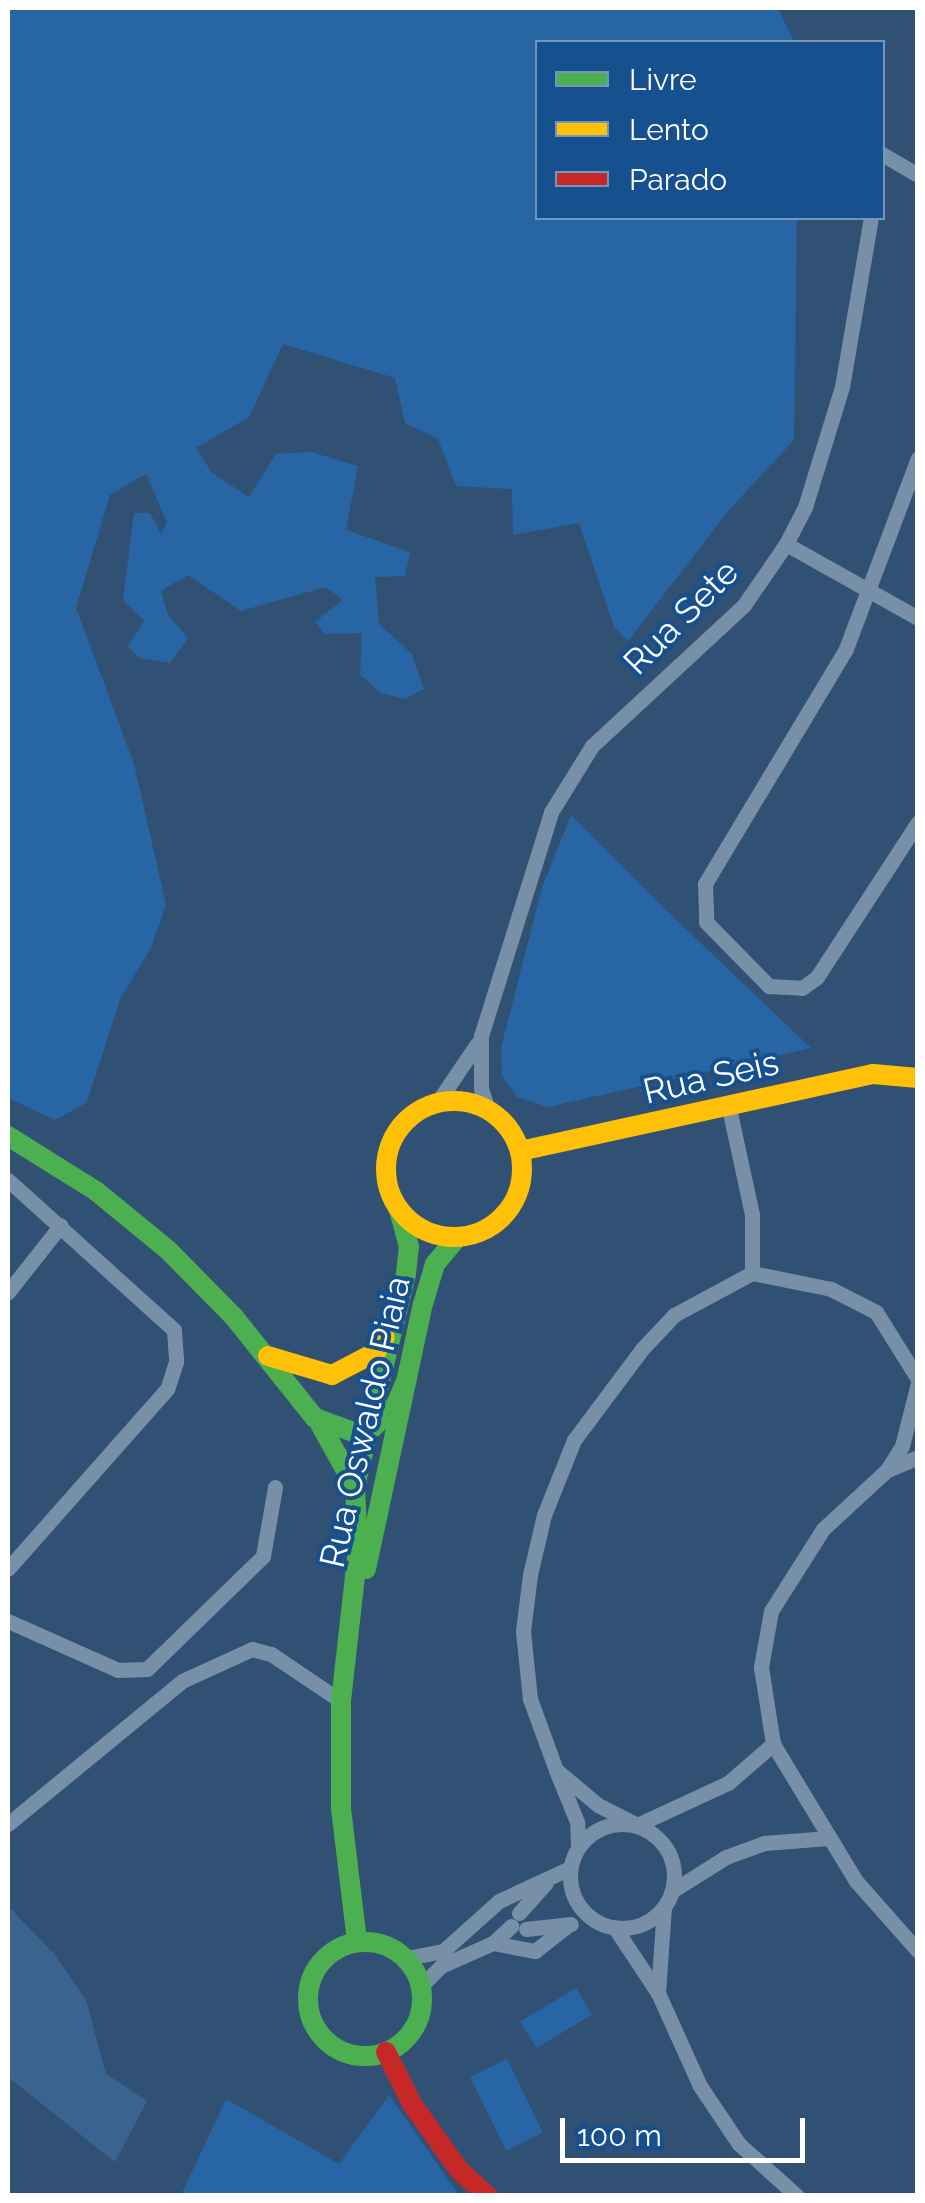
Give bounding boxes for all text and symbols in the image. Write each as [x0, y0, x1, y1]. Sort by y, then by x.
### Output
legend [535, 40, 885, 220]
text: Livre [629, 62, 697, 97]
text: Lento [629, 112, 709, 147]
text: Parado [629, 162, 727, 197]
street label: Rua Sete [615, 551, 747, 683]
street label: Rua Seis [639, 1041, 783, 1113]
street label: Rua Oswaldo Piaia [311, 1272, 419, 1572]
scale bar [565, 2098, 810, 2160]
text: 100 m [577, 2118, 662, 2153]

